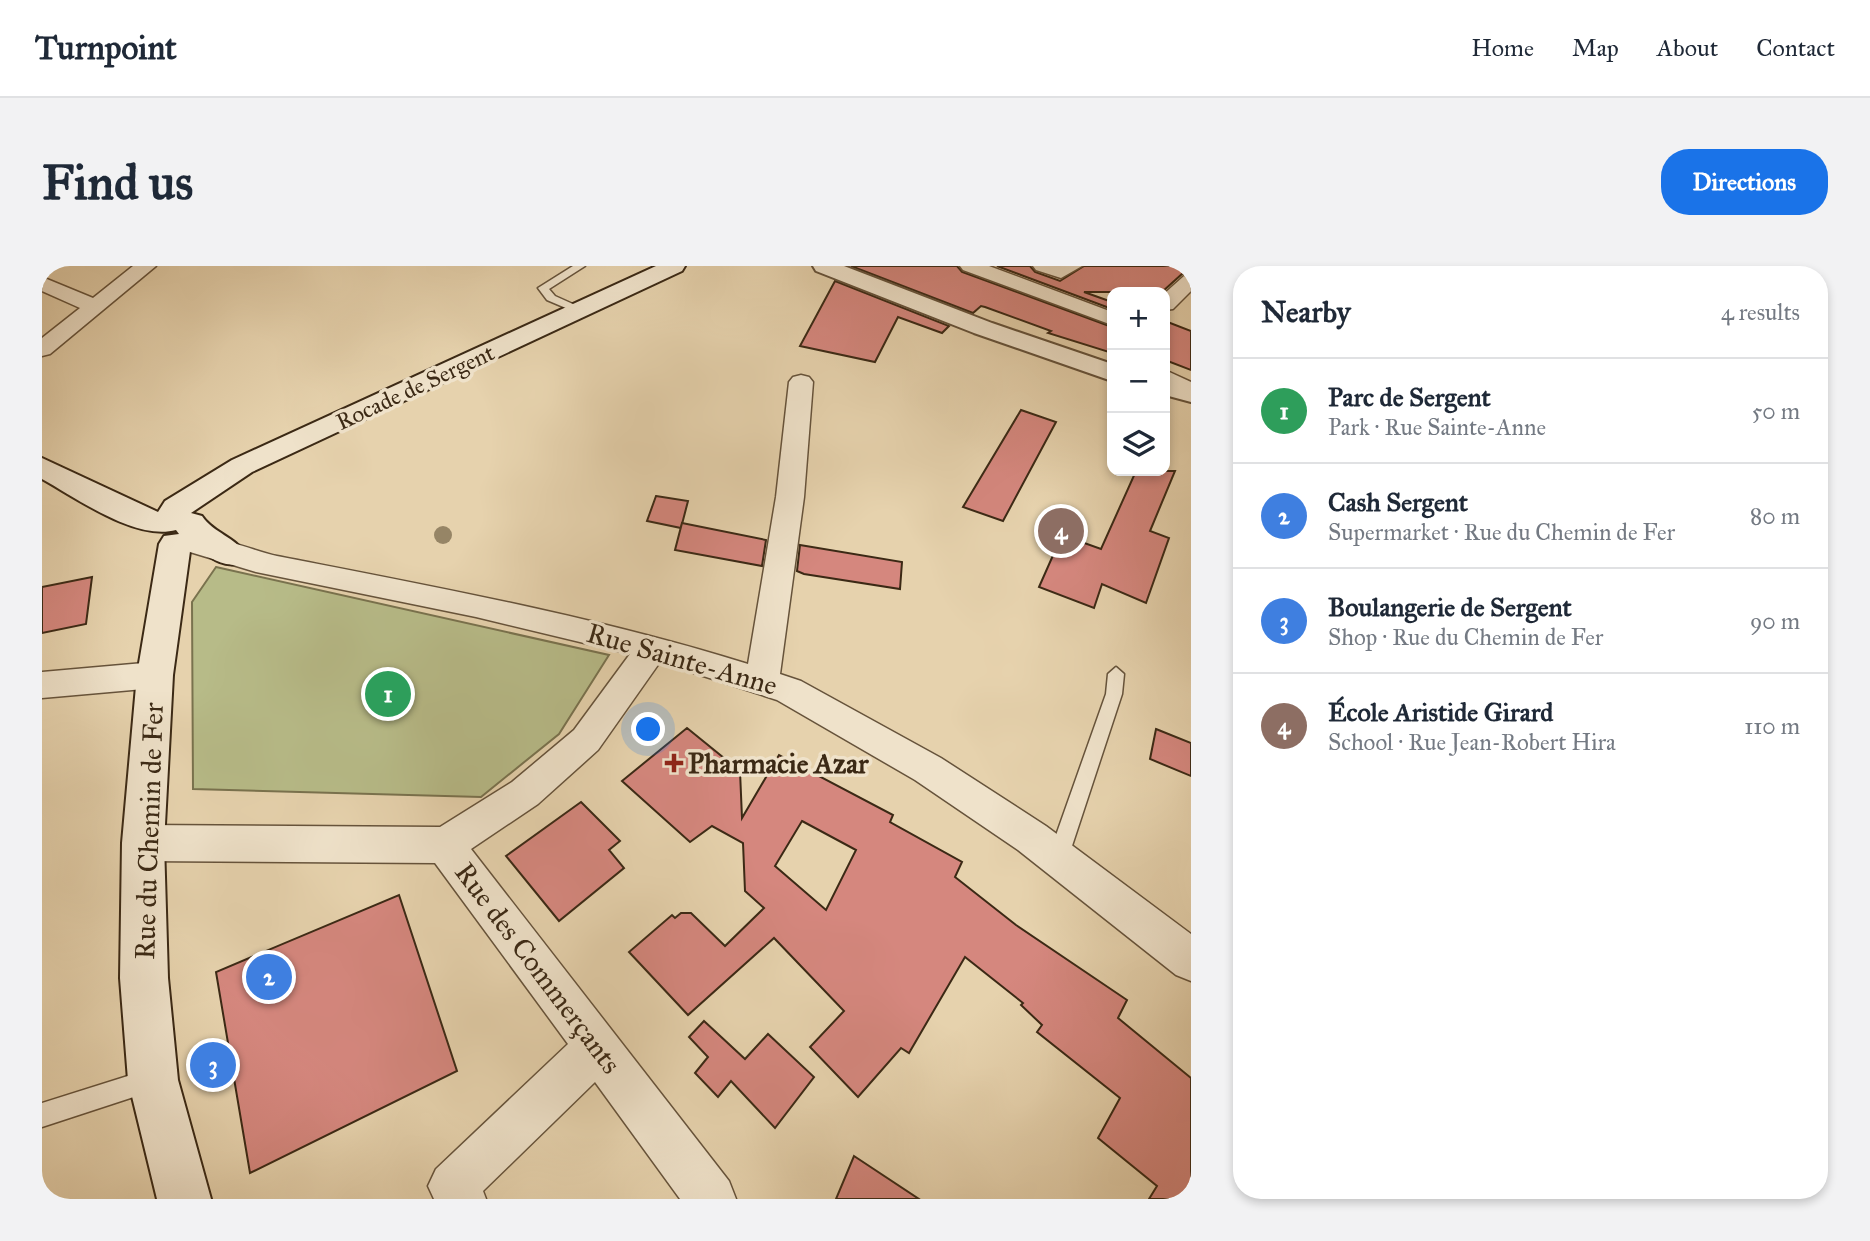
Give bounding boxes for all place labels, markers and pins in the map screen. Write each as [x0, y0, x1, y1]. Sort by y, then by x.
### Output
pin: 4 [1038, 505, 1084, 557]
pin: 1 [365, 668, 411, 720]
place label: Pharmacie Azar [688, 746, 869, 781]
marker: Pharmacie Azar [666, 755, 682, 771]
pin: 2 [246, 951, 292, 1003]
pin: 3 [190, 1039, 236, 1091]

